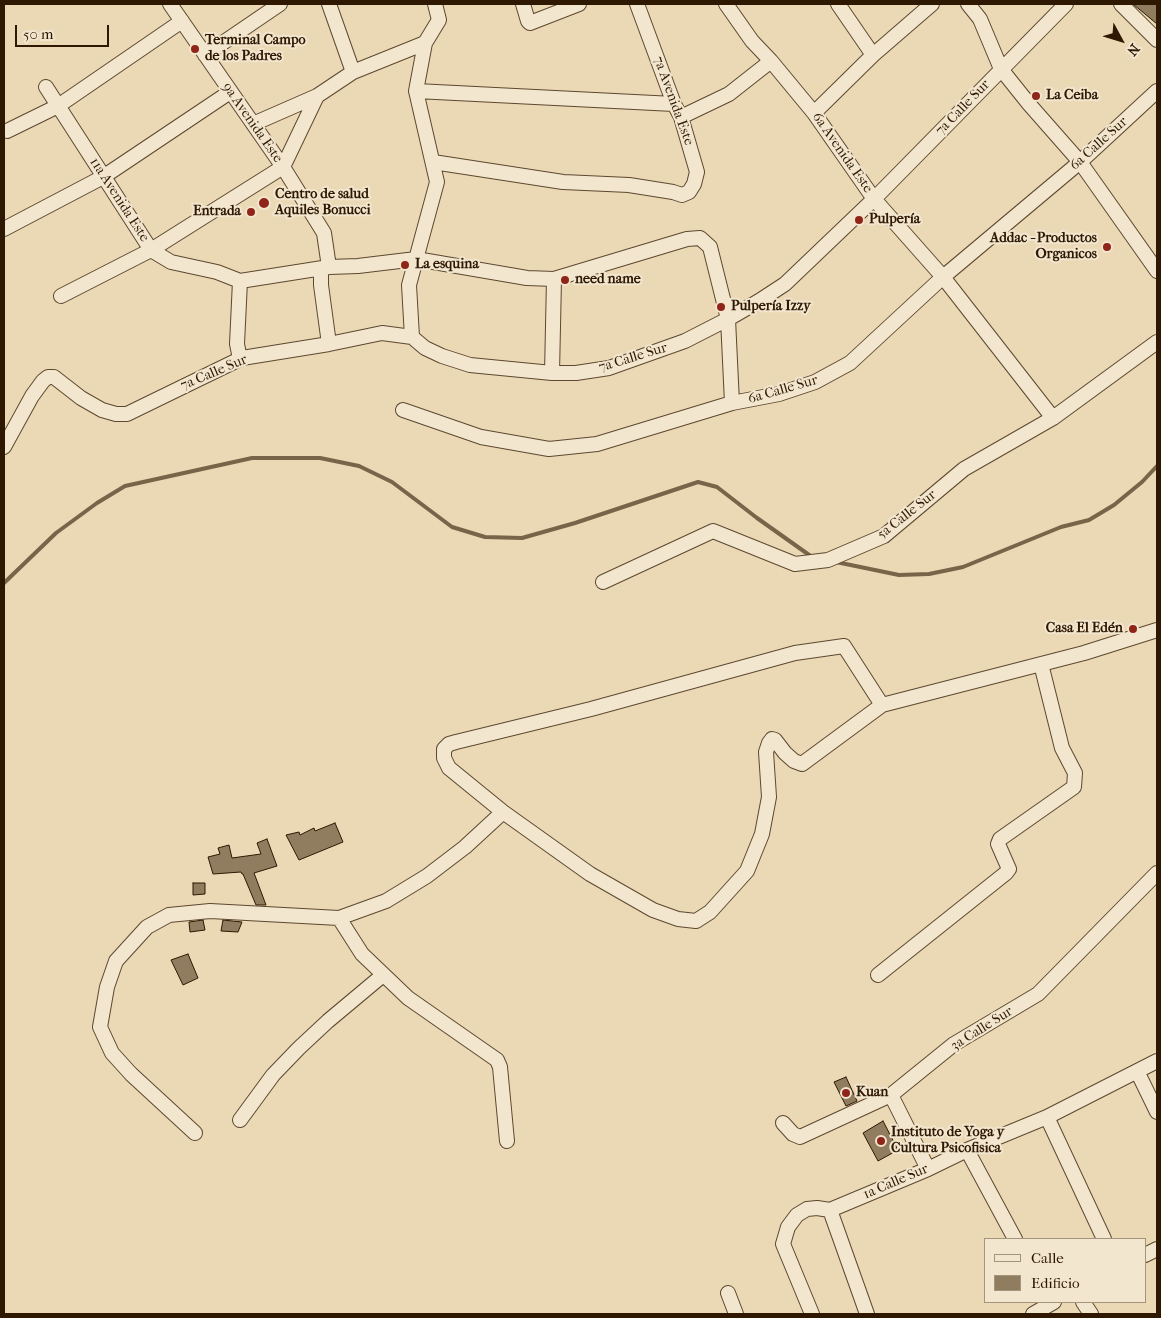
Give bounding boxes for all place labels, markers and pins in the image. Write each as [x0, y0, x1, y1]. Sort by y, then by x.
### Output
place label: Terminal Campo de los Padres [205, 33, 306, 65]
marker: Terminal Campo de los Padres [189, 43, 201, 55]
place label: La Ceiba [1046, 88, 1098, 104]
marker: La Ceiba [1030, 90, 1042, 102]
place label: Centro de salud Aquiles Bonucci [275, 187, 371, 220]
marker: Centro de salud Aquiles Bonucci [257, 196, 271, 210]
place label: Entrada [193, 204, 241, 220]
marker: Entrada [245, 206, 257, 218]
place label: Pulpería [869, 212, 920, 228]
marker: Pulpería [853, 214, 865, 226]
place label: Addac - Productos Organicos [990, 231, 1097, 264]
marker: Addac - Productos Organicos [1101, 241, 1113, 253]
place label: La esquina [415, 257, 479, 273]
marker: La esquina [399, 259, 411, 271]
place label: need name [575, 272, 641, 288]
marker: need name [559, 274, 571, 286]
place label: Pulpería Izzy [731, 299, 811, 315]
marker: Pulpería Izzy [715, 301, 727, 313]
place label: Casa El Edén [1046, 621, 1123, 637]
marker: Casa El Edén [1127, 623, 1139, 635]
place label: Kuan [856, 1085, 888, 1101]
marker: Kuan [840, 1087, 852, 1099]
place label: Instituto de Yoga y Cultura Psicofisica [891, 1125, 1004, 1158]
marker: Instituto de Yoga y Cultura Psicofisica [875, 1135, 887, 1147]

